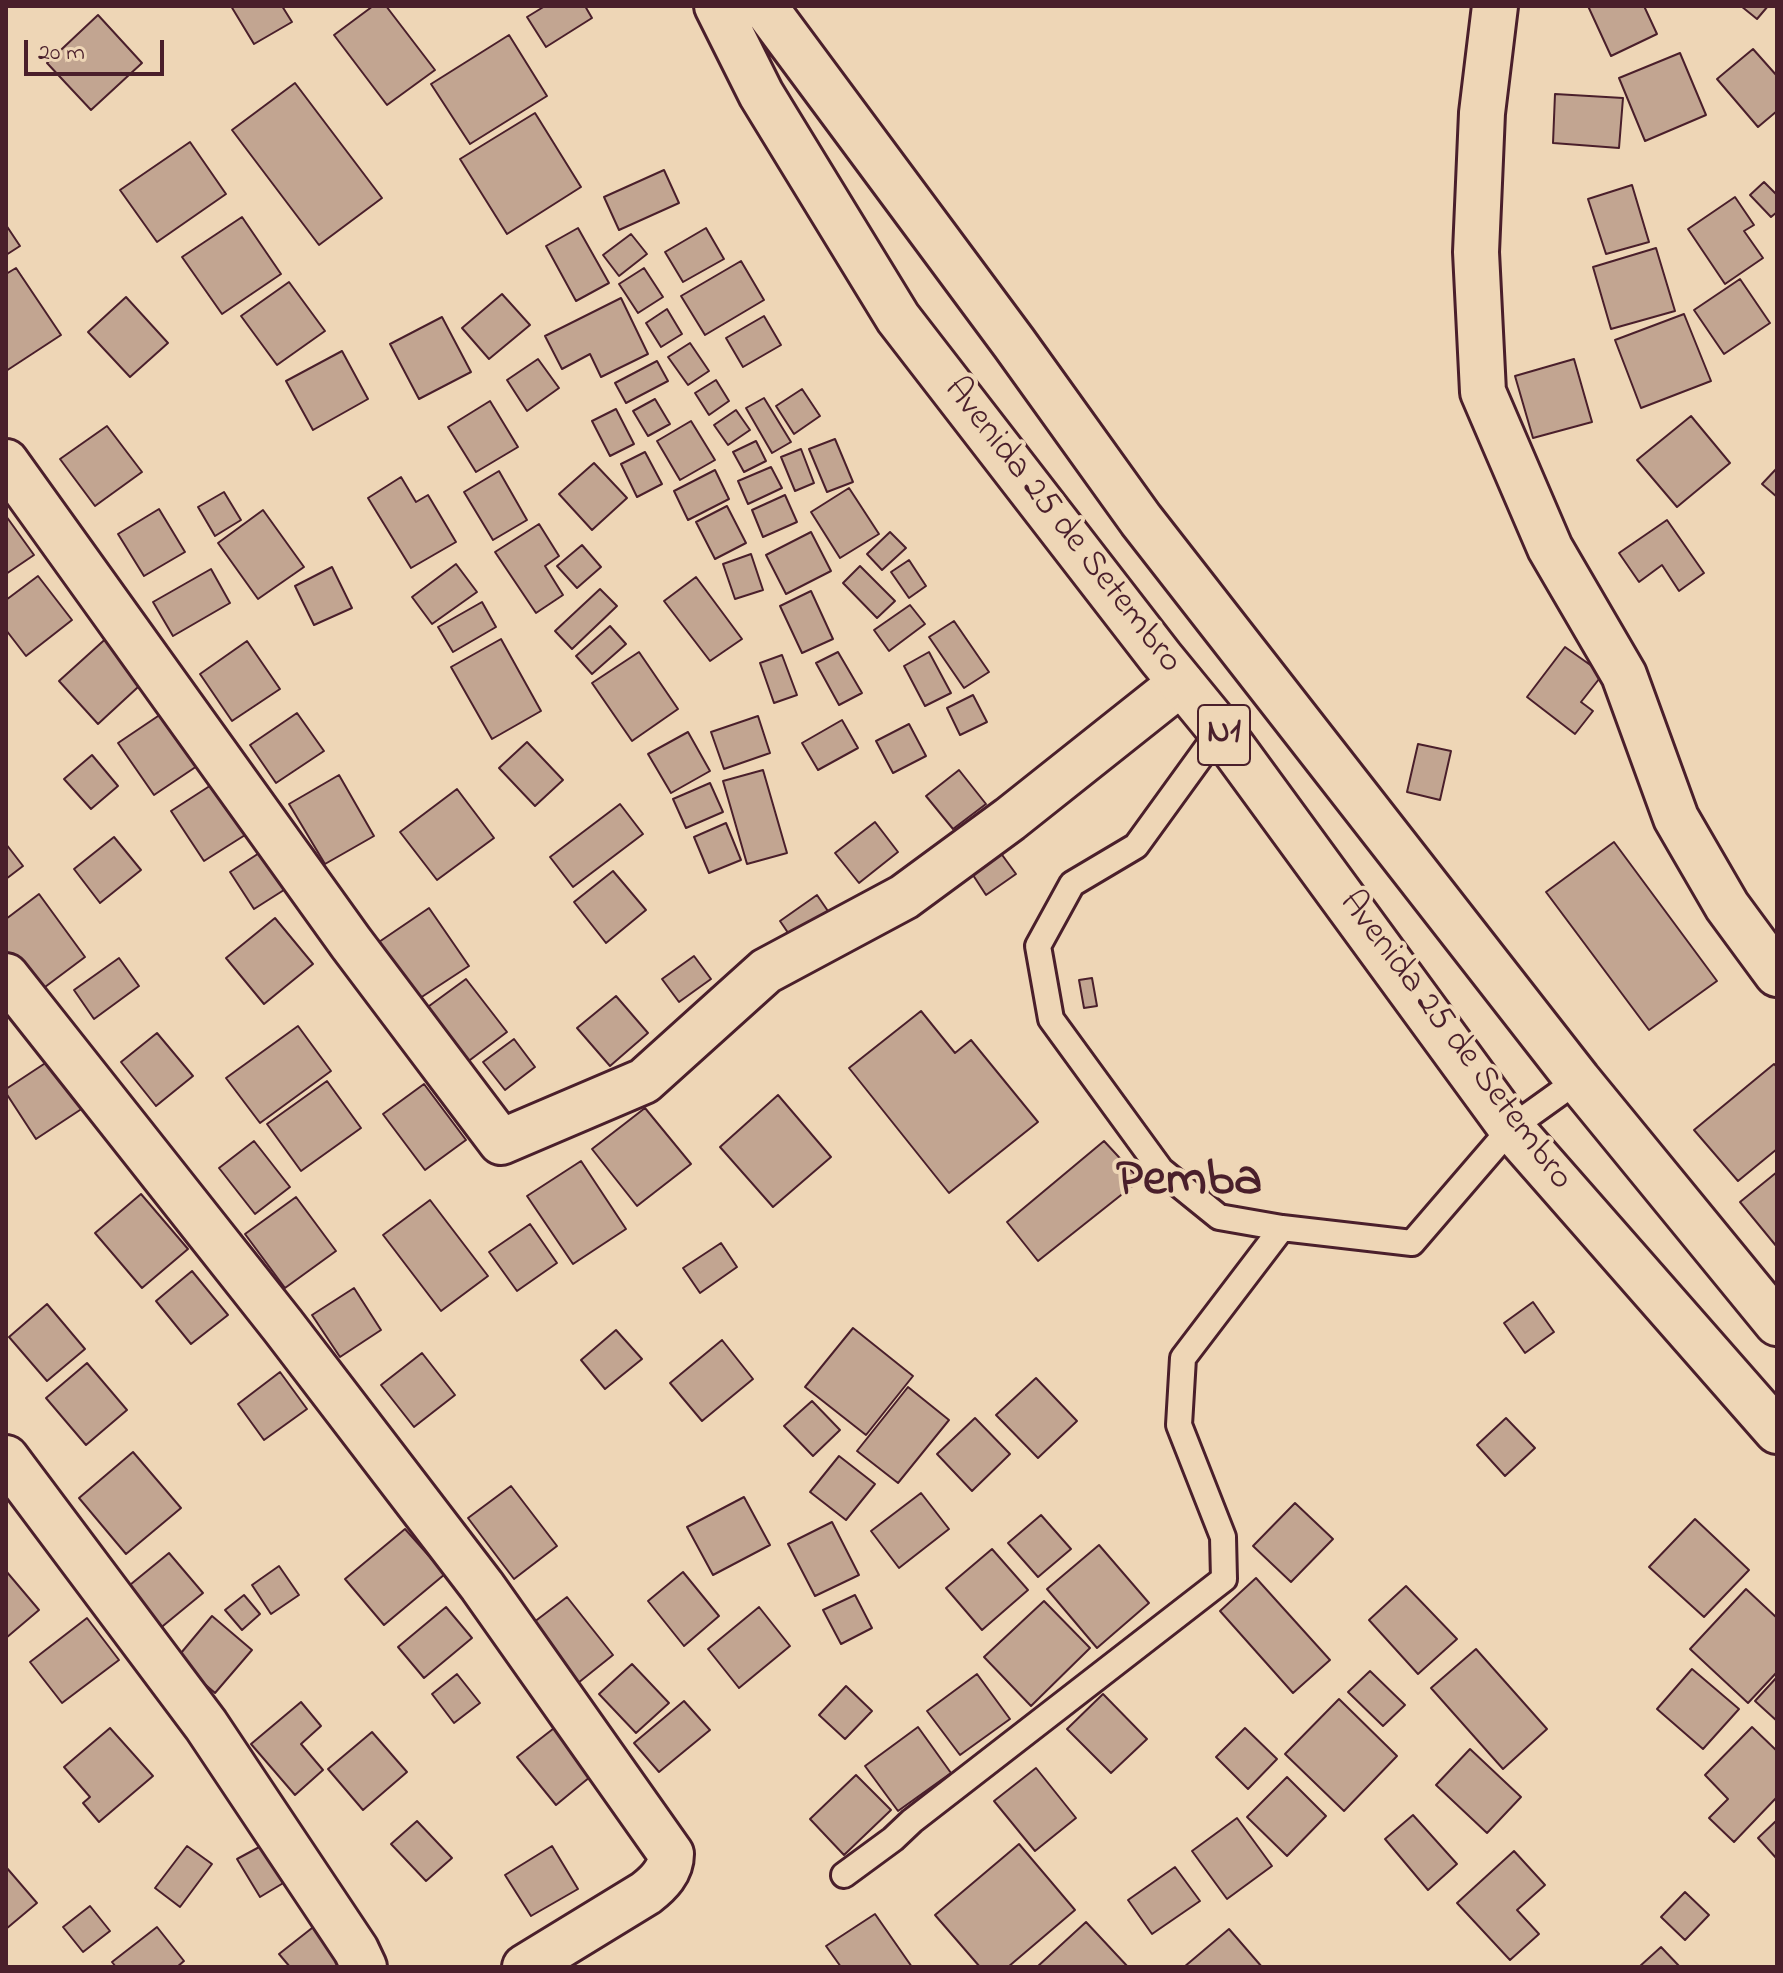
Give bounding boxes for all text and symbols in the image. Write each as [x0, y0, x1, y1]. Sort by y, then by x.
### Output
scale bar [28, 24, 168, 74]
text: 20 m [38, 36, 85, 71]
street label: Avenida 25 de Setembro [932, 371, 1190, 683]
road number: N1 [1198, 705, 1250, 765]
street label: Avenida 25 de Setembro [1327, 884, 1581, 1200]
district label: Pemba [1116, 1153, 1262, 1215]

